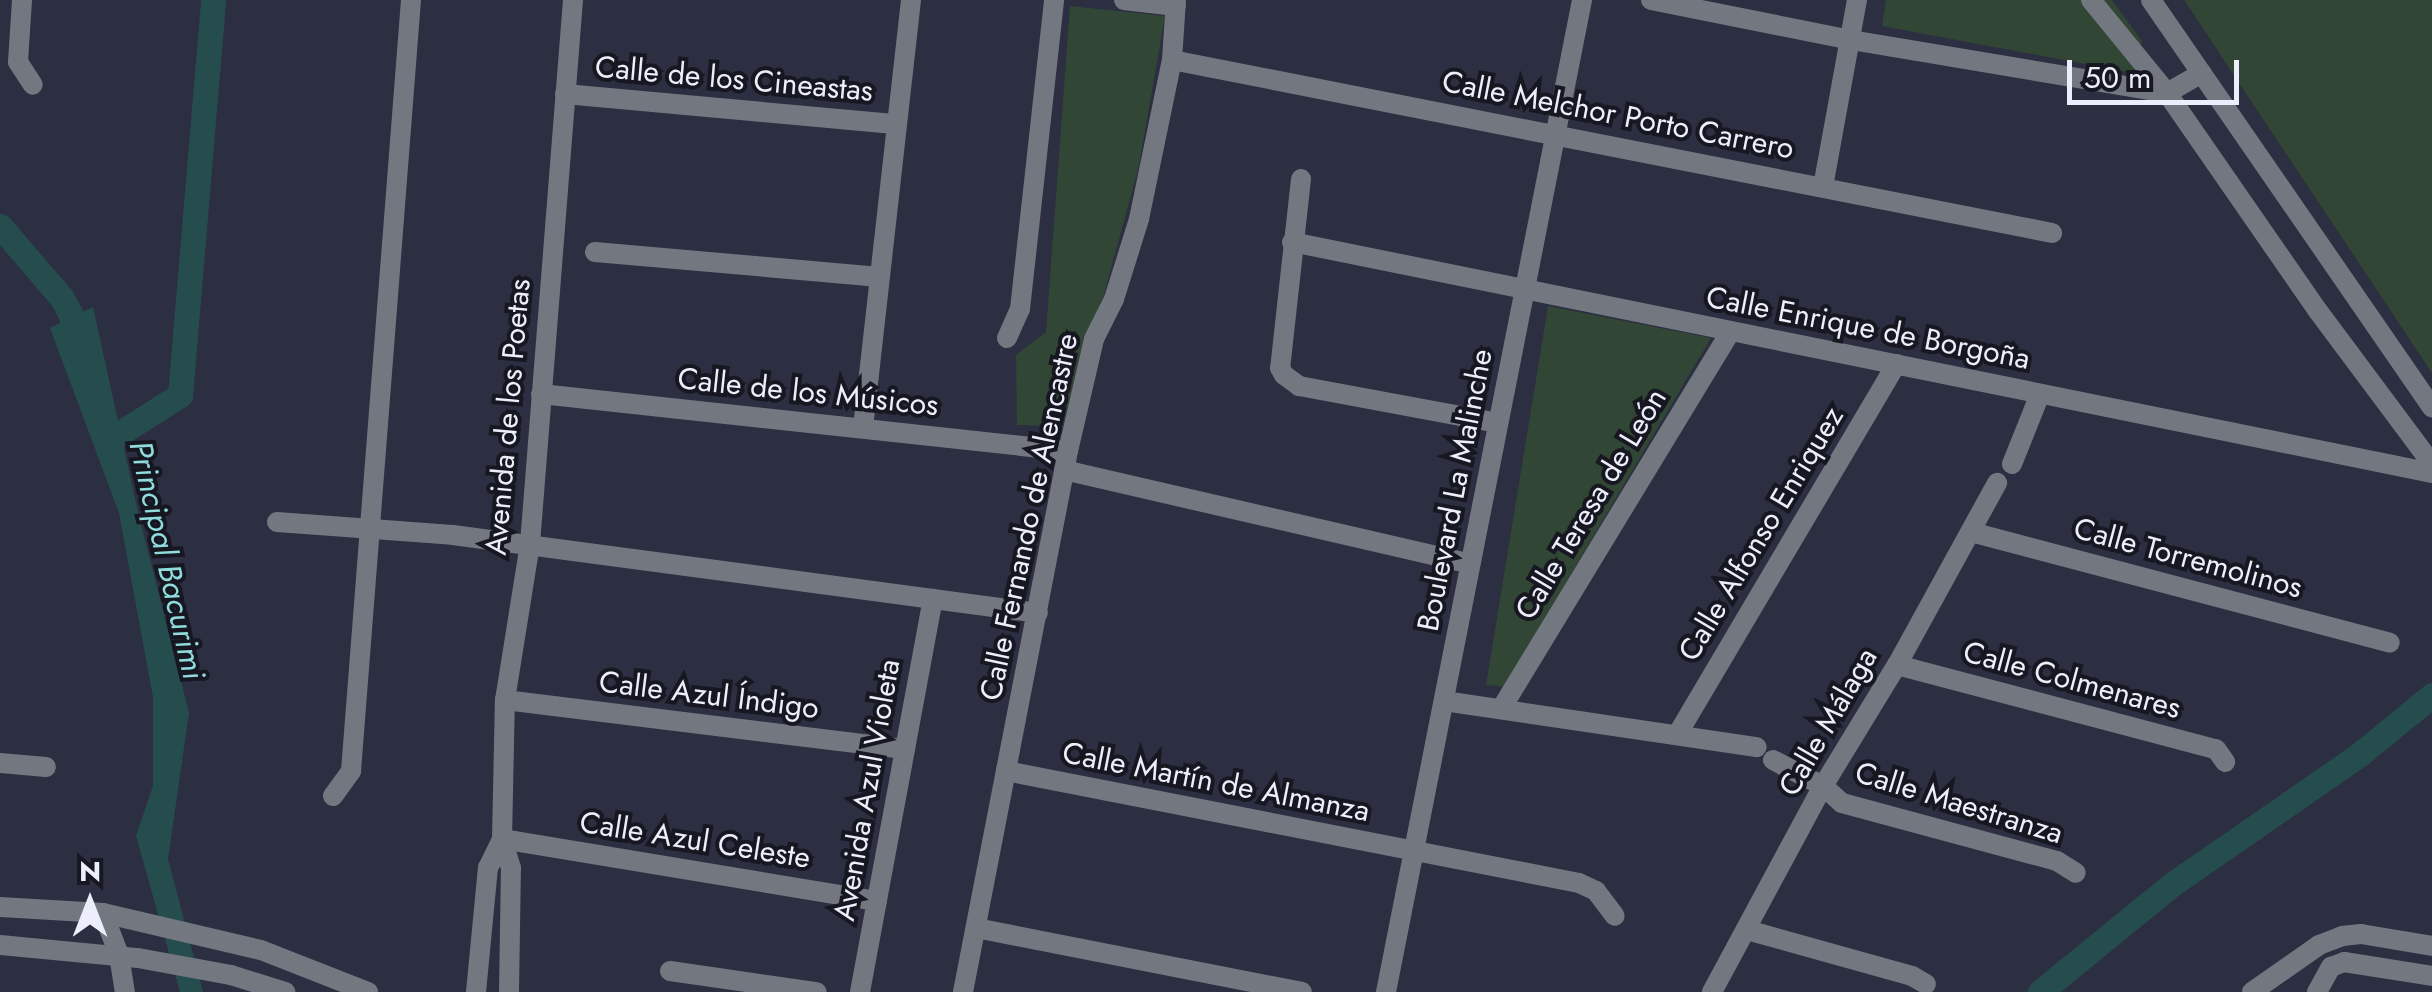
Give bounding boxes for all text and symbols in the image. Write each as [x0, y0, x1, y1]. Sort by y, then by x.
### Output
scale bar [2072, 40, 2244, 102]
street label: Calle de los Cineastas [593, 49, 875, 109]
text: 50 m [2084, 56, 2151, 99]
street label: Calle Melchor Porto Carrero [1439, 63, 1797, 167]
street label: Avenida de los Poetas [478, 277, 538, 557]
street label: Calle Enrique de Borgoña [1703, 279, 2033, 377]
street label: Calle Fernando de Alencastre [972, 330, 1086, 704]
street label: Boulevard La Malinche [1410, 346, 1500, 634]
street label: Calle de los Músicos [676, 360, 940, 424]
street label: Calle Teresa de León [1508, 382, 1674, 626]
street label: Calle Alfonso Enriquez [1671, 400, 1851, 668]
water label: Principal Bacurimi [121, 437, 213, 683]
street label: Calle Torremolinos [2070, 510, 2306, 606]
street label: Calle Colmenares [1959, 634, 2185, 726]
street label: Calle Málaga [1771, 642, 1885, 802]
street label: Avenida Azul Violeta [826, 656, 908, 924]
street label: Calle Azul Índigo [597, 664, 821, 726]
street label: Calle Martín de Almanza [1059, 735, 1373, 829]
street label: Calle Maestranza [1851, 754, 2067, 852]
street label: Calle Azul Celeste [577, 804, 813, 876]
text: N [79, 851, 101, 892]
north arrow [40, 852, 140, 952]

